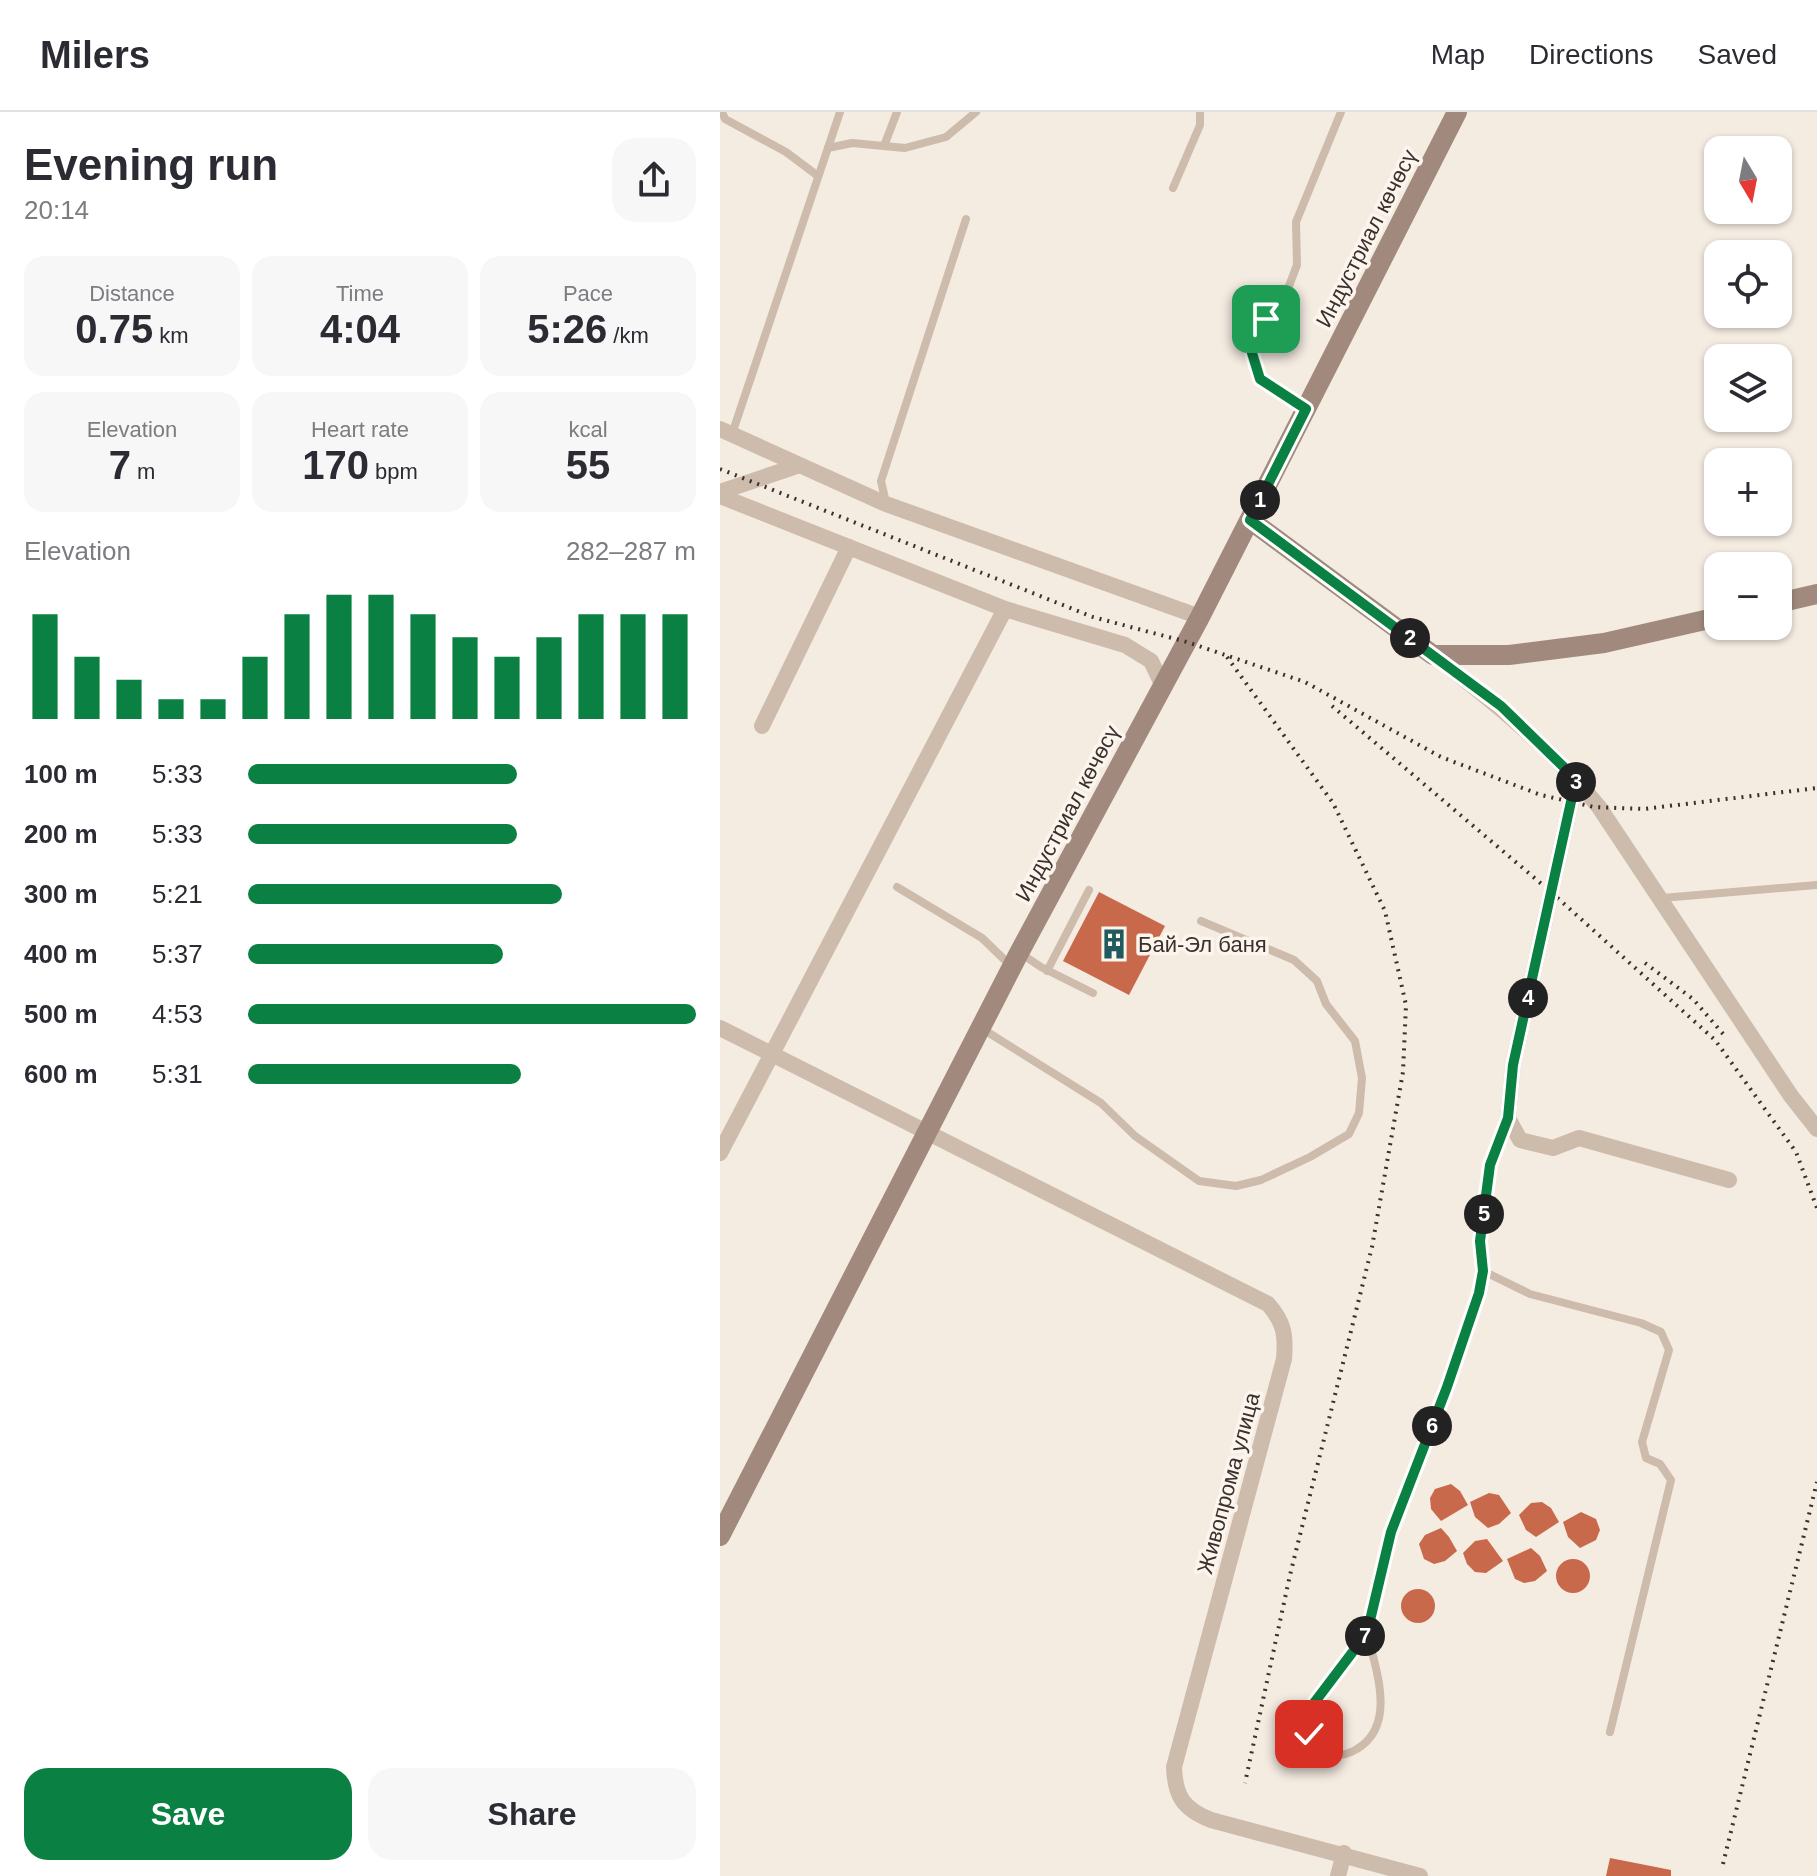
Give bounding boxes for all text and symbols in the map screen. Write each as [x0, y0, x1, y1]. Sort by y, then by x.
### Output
text: Milers [40, 34, 150, 76]
text: Map [1431, 39, 1485, 70]
text: Directions [1529, 39, 1654, 70]
text: Saved [1698, 39, 1777, 70]
north arrow [1704, 136, 1792, 224]
map controls [1704, 136, 1792, 640]
button: share [612, 138, 696, 222]
text: Evening run [24, 140, 278, 189]
street label: Индустриал көчөсү [1311, 145, 1422, 331]
text: 20:14 [24, 195, 89, 225]
button: locate [1704, 240, 1792, 328]
text: Distance [89, 281, 175, 306]
text: Time [336, 281, 384, 306]
text: Pace [563, 281, 613, 306]
pin [1232, 285, 1300, 353]
icon: arrive [1244, 297, 1288, 341]
text: 0.75 [75, 307, 153, 351]
text: 4:04 [320, 307, 400, 351]
text: 5:26 [527, 307, 607, 351]
text: km [153, 323, 189, 348]
text: /km [607, 323, 649, 348]
button: layers [1704, 344, 1792, 432]
text: Elevation [87, 417, 177, 442]
text: Heart rate [311, 417, 409, 442]
text: kcal [568, 417, 608, 442]
text: 7 [109, 443, 131, 487]
text: 170 [302, 443, 369, 487]
text: 55 [566, 443, 610, 487]
button: + [1704, 448, 1792, 536]
text: m [131, 459, 155, 484]
text: bpm [369, 459, 418, 484]
pin: 1 [1240, 480, 1280, 520]
text: 1 [1254, 487, 1266, 512]
text: Elevation [24, 536, 131, 566]
text: 282–287 m [566, 536, 696, 566]
button: − [1704, 552, 1792, 640]
pin: 2 [1390, 618, 1430, 658]
text: 2 [1404, 625, 1416, 650]
street label: Индустриал көчөсү [1010, 721, 1124, 906]
text: 100 m [24, 759, 98, 789]
text: 5:33 [152, 759, 203, 789]
pin: 3 [1556, 762, 1596, 802]
text: 3 [1570, 769, 1582, 794]
text: 200 m [24, 819, 98, 849]
text: 5:33 [152, 819, 203, 849]
text: 300 m [24, 879, 98, 909]
text: 5:21 [152, 879, 203, 909]
building icon: Бай-Эл баня [1097, 927, 1131, 961]
place label: Бай-Эл баня [1138, 932, 1267, 957]
text: 400 m [24, 939, 98, 969]
text: 5:37 [152, 939, 203, 969]
pin: 4 [1508, 978, 1548, 1018]
text: 4 [1522, 985, 1534, 1010]
text: 500 m [24, 999, 98, 1029]
text: 4:53 [152, 999, 203, 1029]
text: 600 m [24, 1059, 98, 1089]
text: 5:31 [152, 1059, 203, 1089]
pin: 5 [1464, 1194, 1504, 1234]
text: 5 [1478, 1201, 1490, 1226]
street label: Живопрома улица [1192, 1389, 1265, 1576]
pin: 6 [1412, 1406, 1452, 1446]
text: 6 [1426, 1413, 1438, 1438]
pin: 7 [1345, 1616, 1385, 1656]
text: 7 [1359, 1623, 1371, 1648]
pin [1275, 1700, 1343, 1768]
icon: check [1287, 1712, 1331, 1756]
button: Save [24, 1768, 352, 1860]
button: Share [368, 1768, 696, 1860]

